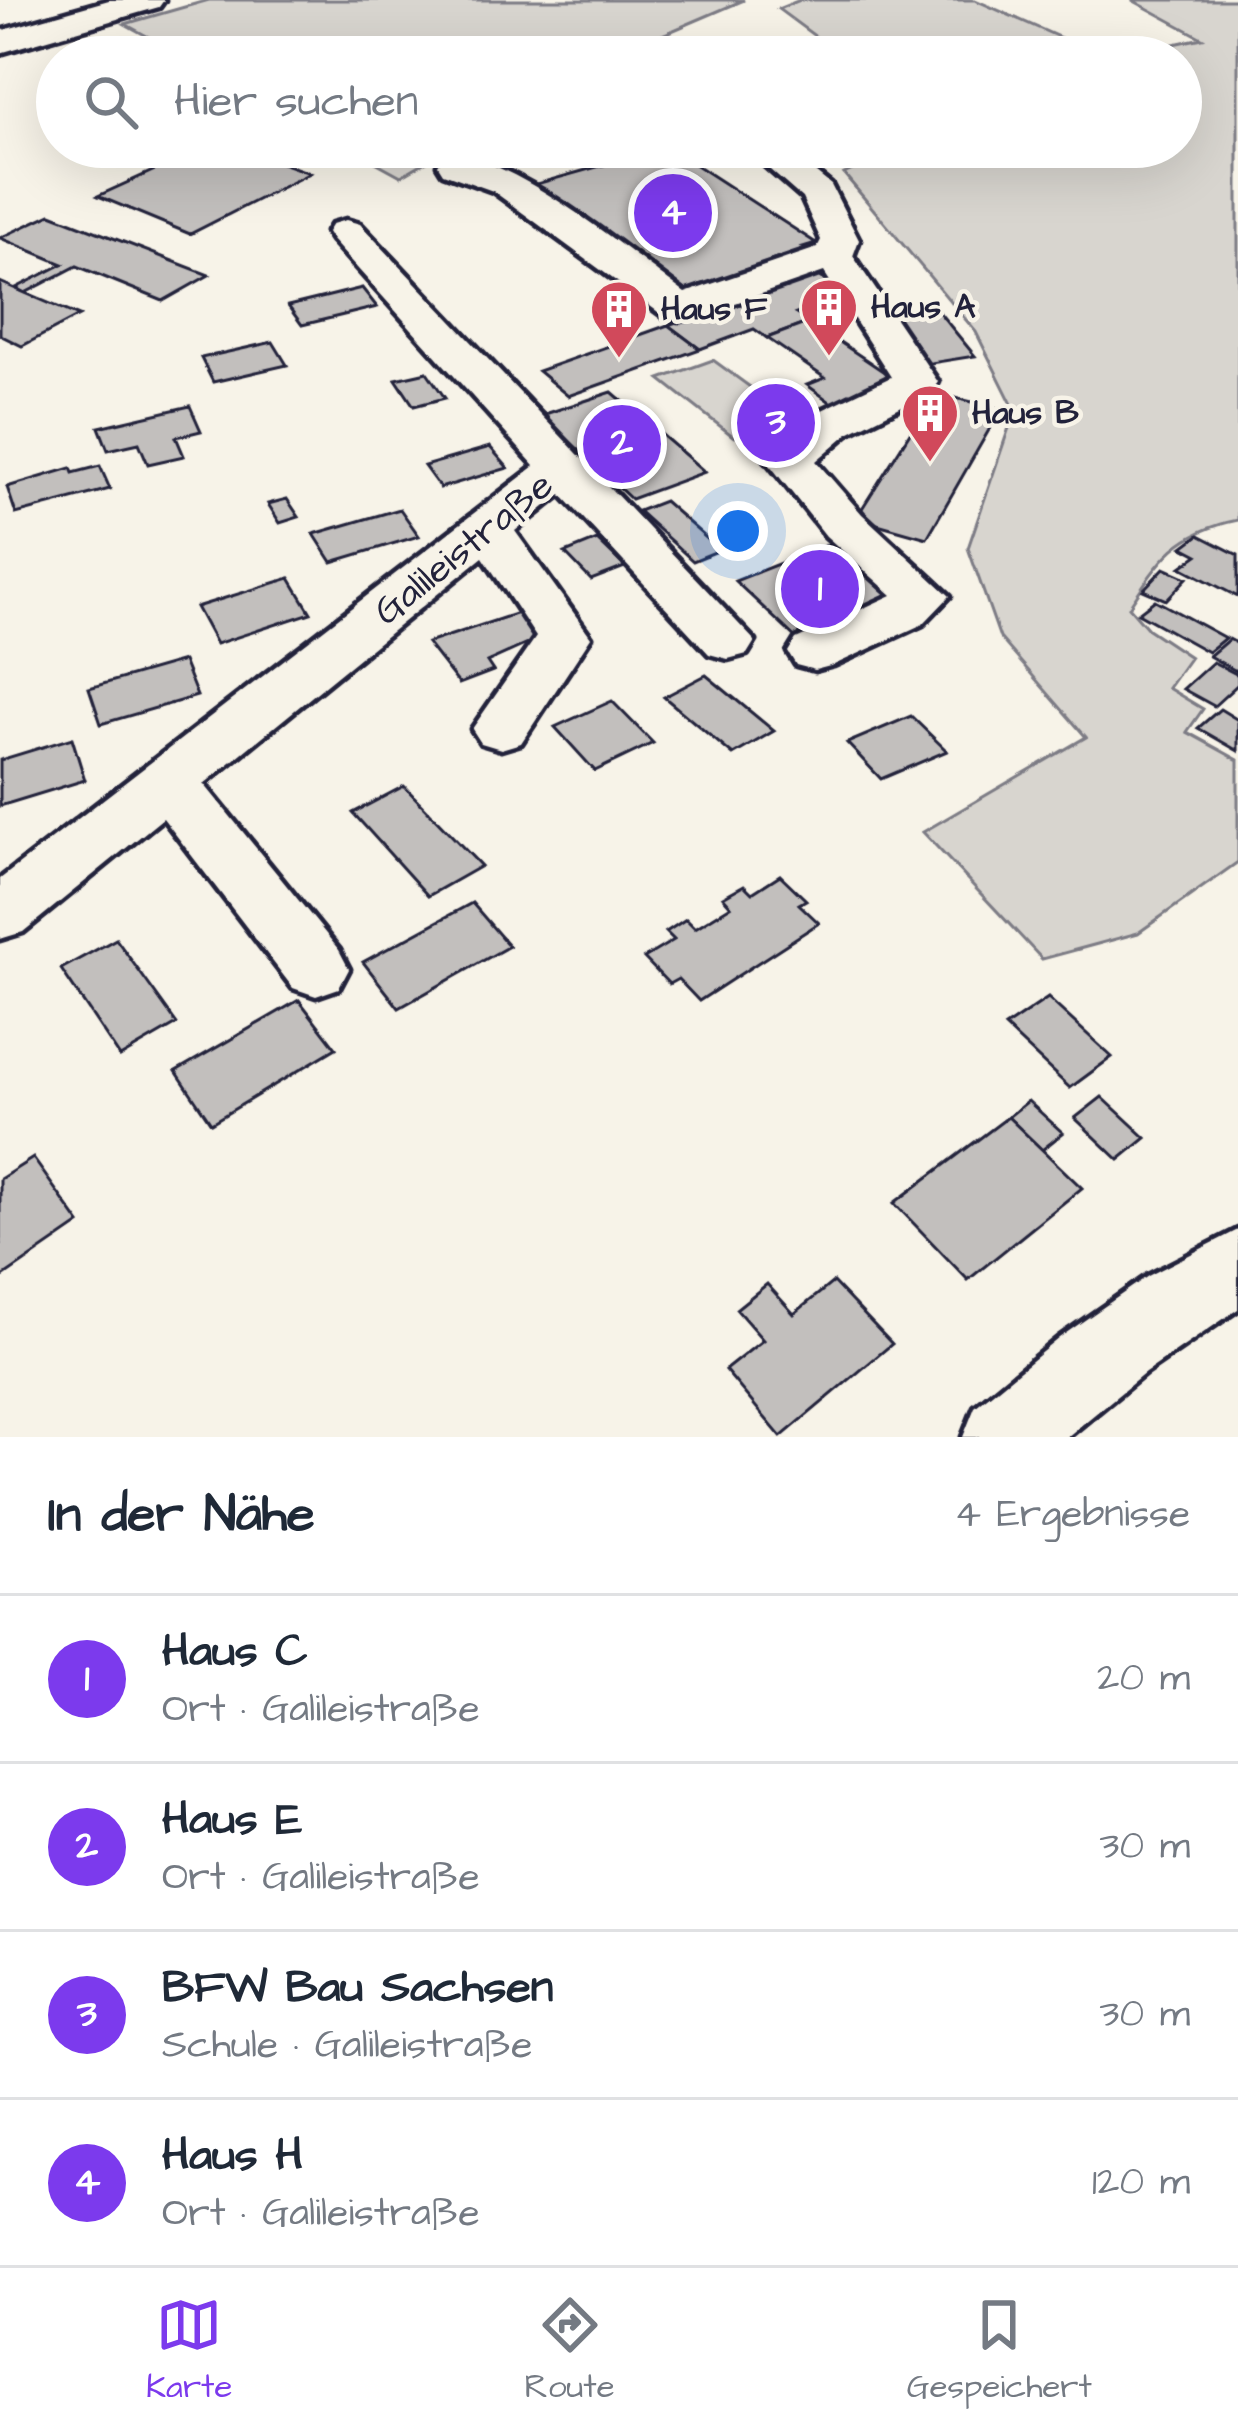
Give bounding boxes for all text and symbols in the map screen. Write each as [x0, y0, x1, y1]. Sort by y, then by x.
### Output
search box [36, 36, 1202, 168]
icon: search [78, 69, 144, 135]
text: Hier suchen [174, 71, 418, 133]
pin: 4 [634, 168, 712, 258]
building icon: Haus A [798, 276, 860, 358]
building icon: Haus F [588, 278, 650, 360]
place label: Haus A [871, 284, 976, 330]
place label: Haus F [661, 286, 768, 332]
pin: 3 [737, 378, 815, 468]
building icon: Haus B [899, 382, 961, 464]
place label: Haus B [972, 390, 1079, 436]
pin: 2 [583, 399, 661, 489]
street label: Galileistraße [362, 460, 566, 638]
your location [708, 501, 768, 561]
pin: 1 [781, 544, 859, 634]
text: In der Nähe [48, 1480, 315, 1551]
text: 4 Ergebnisse [954, 1488, 1190, 1542]
text: Haus C [162, 1621, 307, 1683]
text: 1 [85, 1652, 90, 1706]
text: 20 m [1097, 1652, 1190, 1706]
text: Ort · Galileistraße [162, 1683, 480, 1737]
text: Haus E [162, 1789, 302, 1851]
text: 2 [76, 1820, 98, 1874]
text: 30 m [1100, 1820, 1190, 1874]
text: Ort · Galileistraße [162, 1851, 480, 1905]
text: BFW Bau Sachsen [162, 1957, 553, 2019]
text: 3 [77, 1988, 97, 2042]
text: 30 m [1100, 1988, 1190, 2042]
text: Schule · Galileistraße [162, 2019, 532, 2073]
text: Haus H [162, 2125, 303, 2187]
text: 4 [74, 2156, 100, 2210]
text: 120 m [1092, 2156, 1190, 2210]
text: Ort · Galileistraße [162, 2187, 480, 2241]
tab: Karte [146, 2292, 232, 2410]
tab: Route [525, 2292, 615, 2410]
tab: Gespeichert [907, 2292, 1092, 2410]

